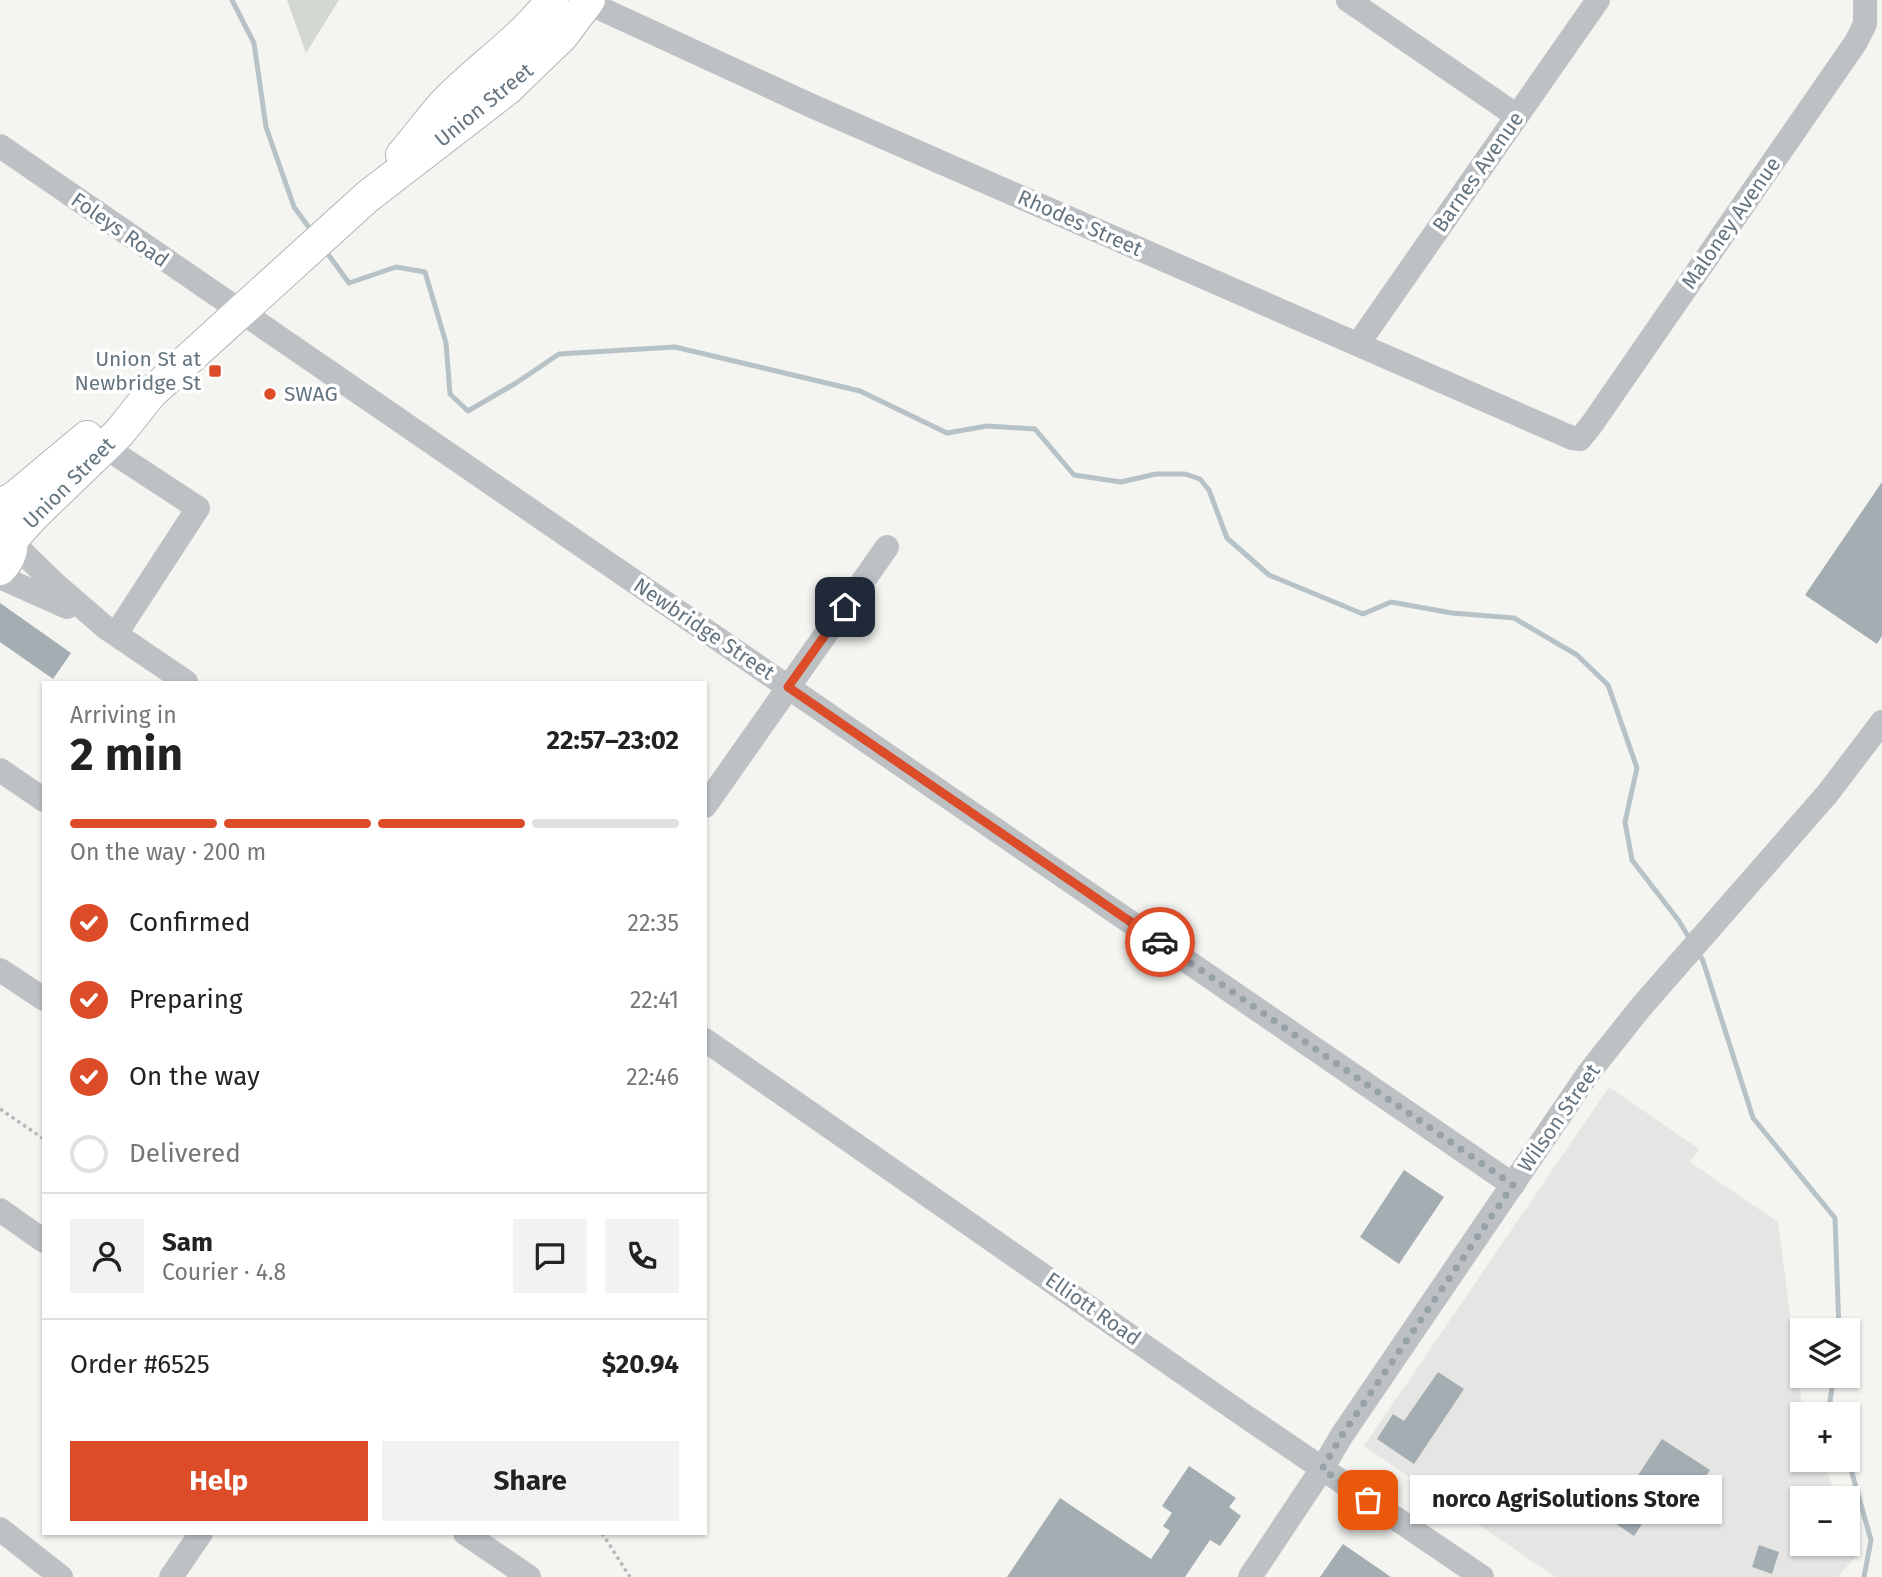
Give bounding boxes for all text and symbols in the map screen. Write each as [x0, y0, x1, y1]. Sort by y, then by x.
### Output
street label: Union Street [429, 57, 539, 153]
street label: Barnes Avenue [1427, 107, 1529, 237]
street label: Maloney Avenue [1676, 152, 1786, 294]
street label: Rhodes Street [1014, 184, 1147, 262]
street label: Foleys Road [66, 187, 174, 273]
place label: Union St at Newbridge St [74, 346, 201, 396]
marker: Union St at Newbridge St [207, 363, 223, 379]
place label: SWAG [284, 381, 338, 407]
marker: SWAG [262, 386, 278, 402]
street label: Union Street [18, 431, 121, 534]
street label: Newbridge Street [629, 572, 780, 686]
pin [815, 577, 875, 637]
icon: home [826, 588, 864, 626]
text: Arriving in [70, 701, 177, 729]
text: 22:57–23:02 [547, 725, 679, 756]
text: 2 min [70, 727, 183, 782]
text: On the way · 200 m [70, 838, 266, 866]
icon: check [70, 904, 108, 942]
text: Confirmed [129, 907, 250, 938]
courier [1125, 907, 1195, 977]
text: 22:35 [628, 909, 679, 937]
icon: car [1141, 923, 1179, 961]
icon: check [70, 981, 108, 1019]
text: Preparing [129, 984, 242, 1015]
text: 22:41 [630, 986, 679, 1014]
icon: check [70, 1058, 108, 1096]
street label: Wilson Street [1512, 1058, 1606, 1177]
text: On the way [129, 1061, 260, 1092]
text: 22:46 [626, 1063, 679, 1091]
text: Delivered [129, 1138, 241, 1169]
button: person [70, 1219, 144, 1293]
button: chat [513, 1219, 587, 1293]
button: phone [605, 1219, 679, 1293]
text: Sam [162, 1227, 213, 1258]
text: Courier · 4.8 [162, 1258, 286, 1286]
street label: Elliott Road [1040, 1267, 1146, 1351]
map controls [1790, 1318, 1860, 1556]
button: layers [1790, 1318, 1860, 1388]
text: Order #6525 [70, 1349, 210, 1380]
text: $20.94 [602, 1349, 679, 1380]
button: + [1790, 1402, 1860, 1472]
button: Help [70, 1441, 368, 1521]
button: Share [382, 1441, 679, 1521]
pin [1338, 1470, 1398, 1530]
callout: norco AgriSolutions Store [1410, 1476, 1722, 1524]
icon: bag [1349, 1481, 1387, 1519]
text: norco AgriSolutions Store [1432, 1485, 1700, 1513]
button: − [1790, 1486, 1860, 1556]

